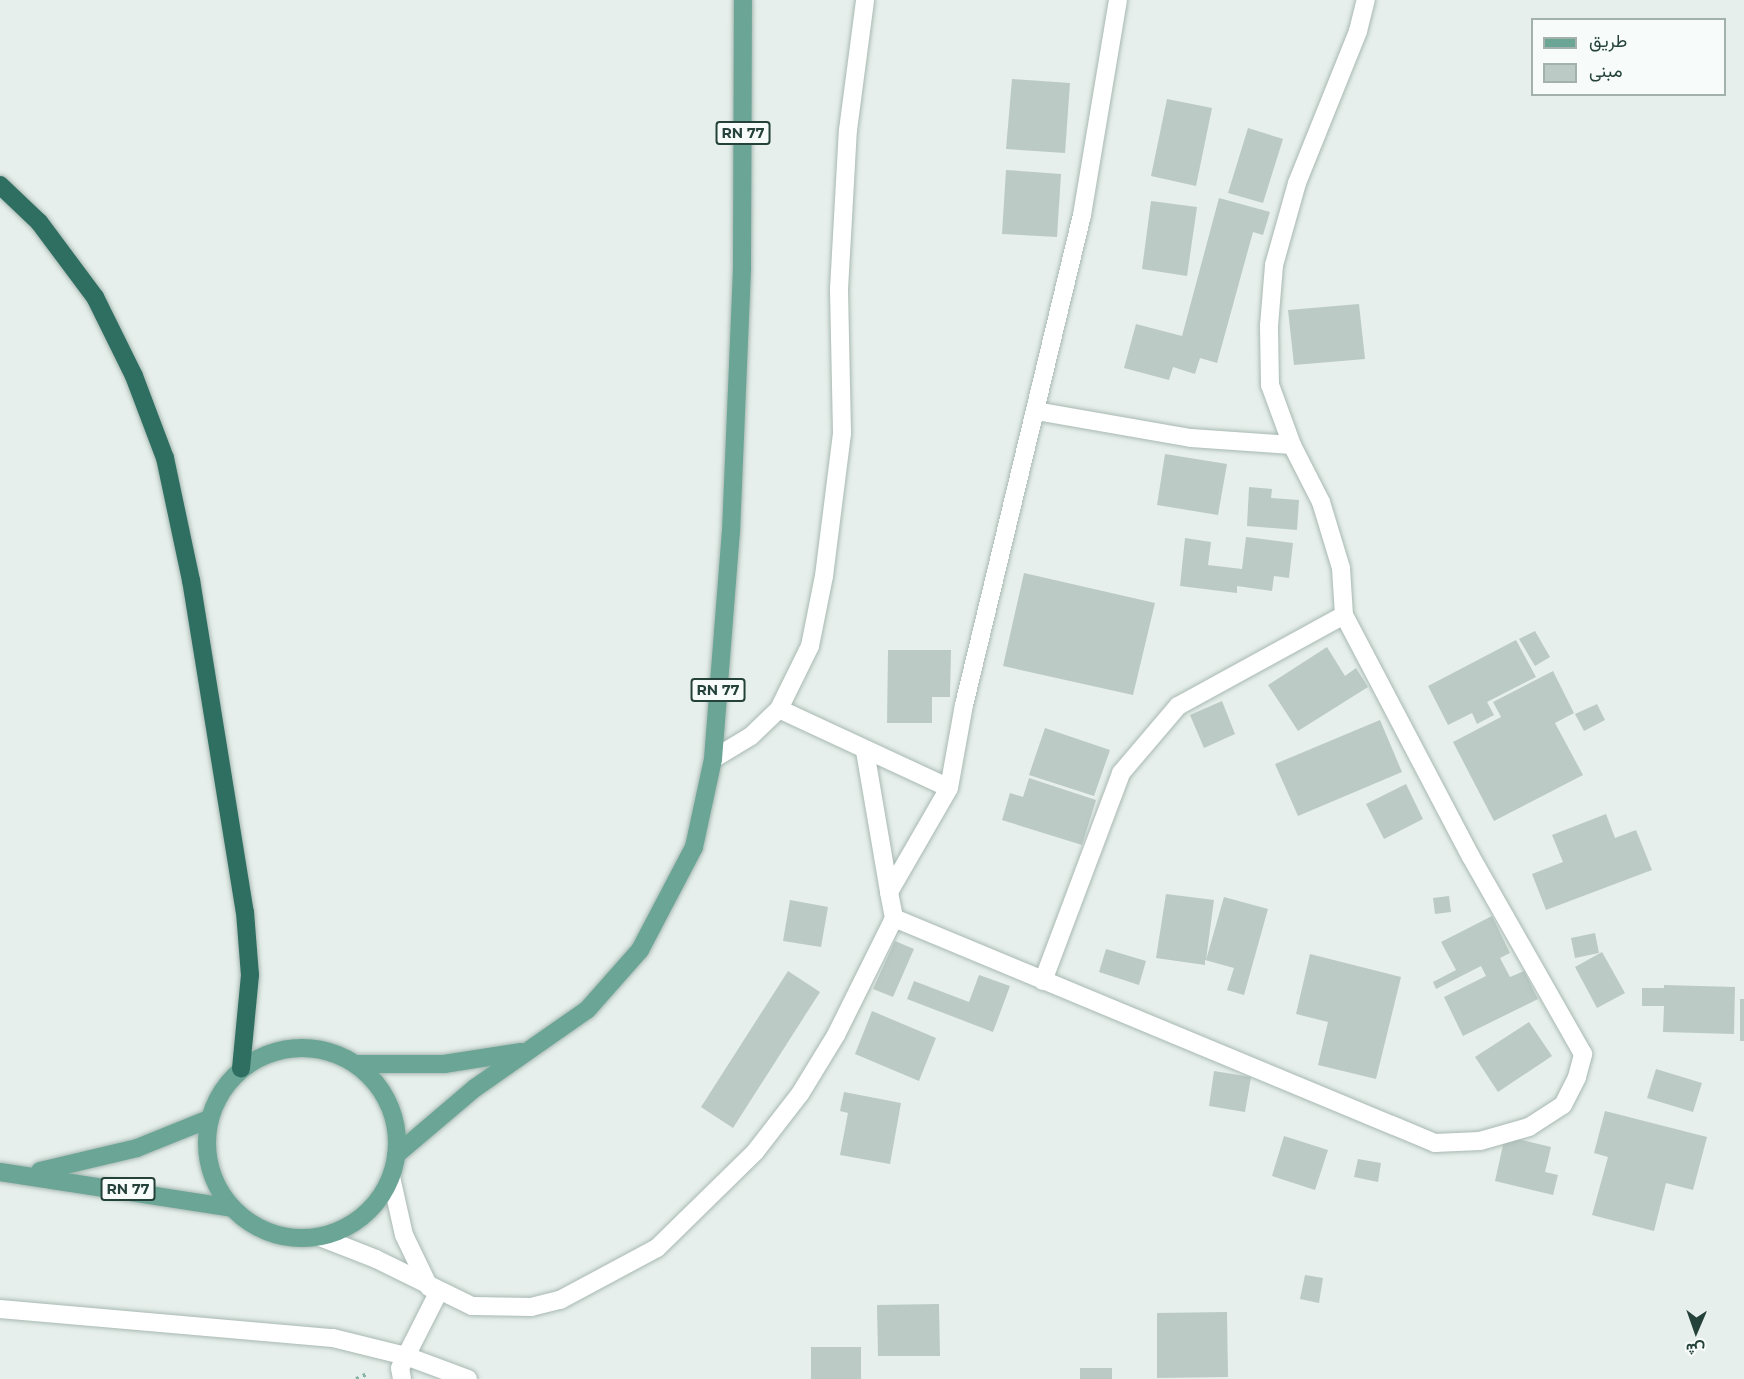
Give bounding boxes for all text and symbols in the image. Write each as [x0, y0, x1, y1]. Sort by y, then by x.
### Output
legend [1531, 18, 1726, 96]
text: طريق [1589, 30, 1627, 52]
text: مبنى [1589, 60, 1623, 82]
road number: RN 77 [714, 122, 771, 144]
road number: RN 77 [690, 679, 746, 701]
road number: RN 77 [100, 1178, 156, 1200]
north arrow [1666, 1301, 1726, 1361]
text: ش [1685, 1340, 1705, 1359]

